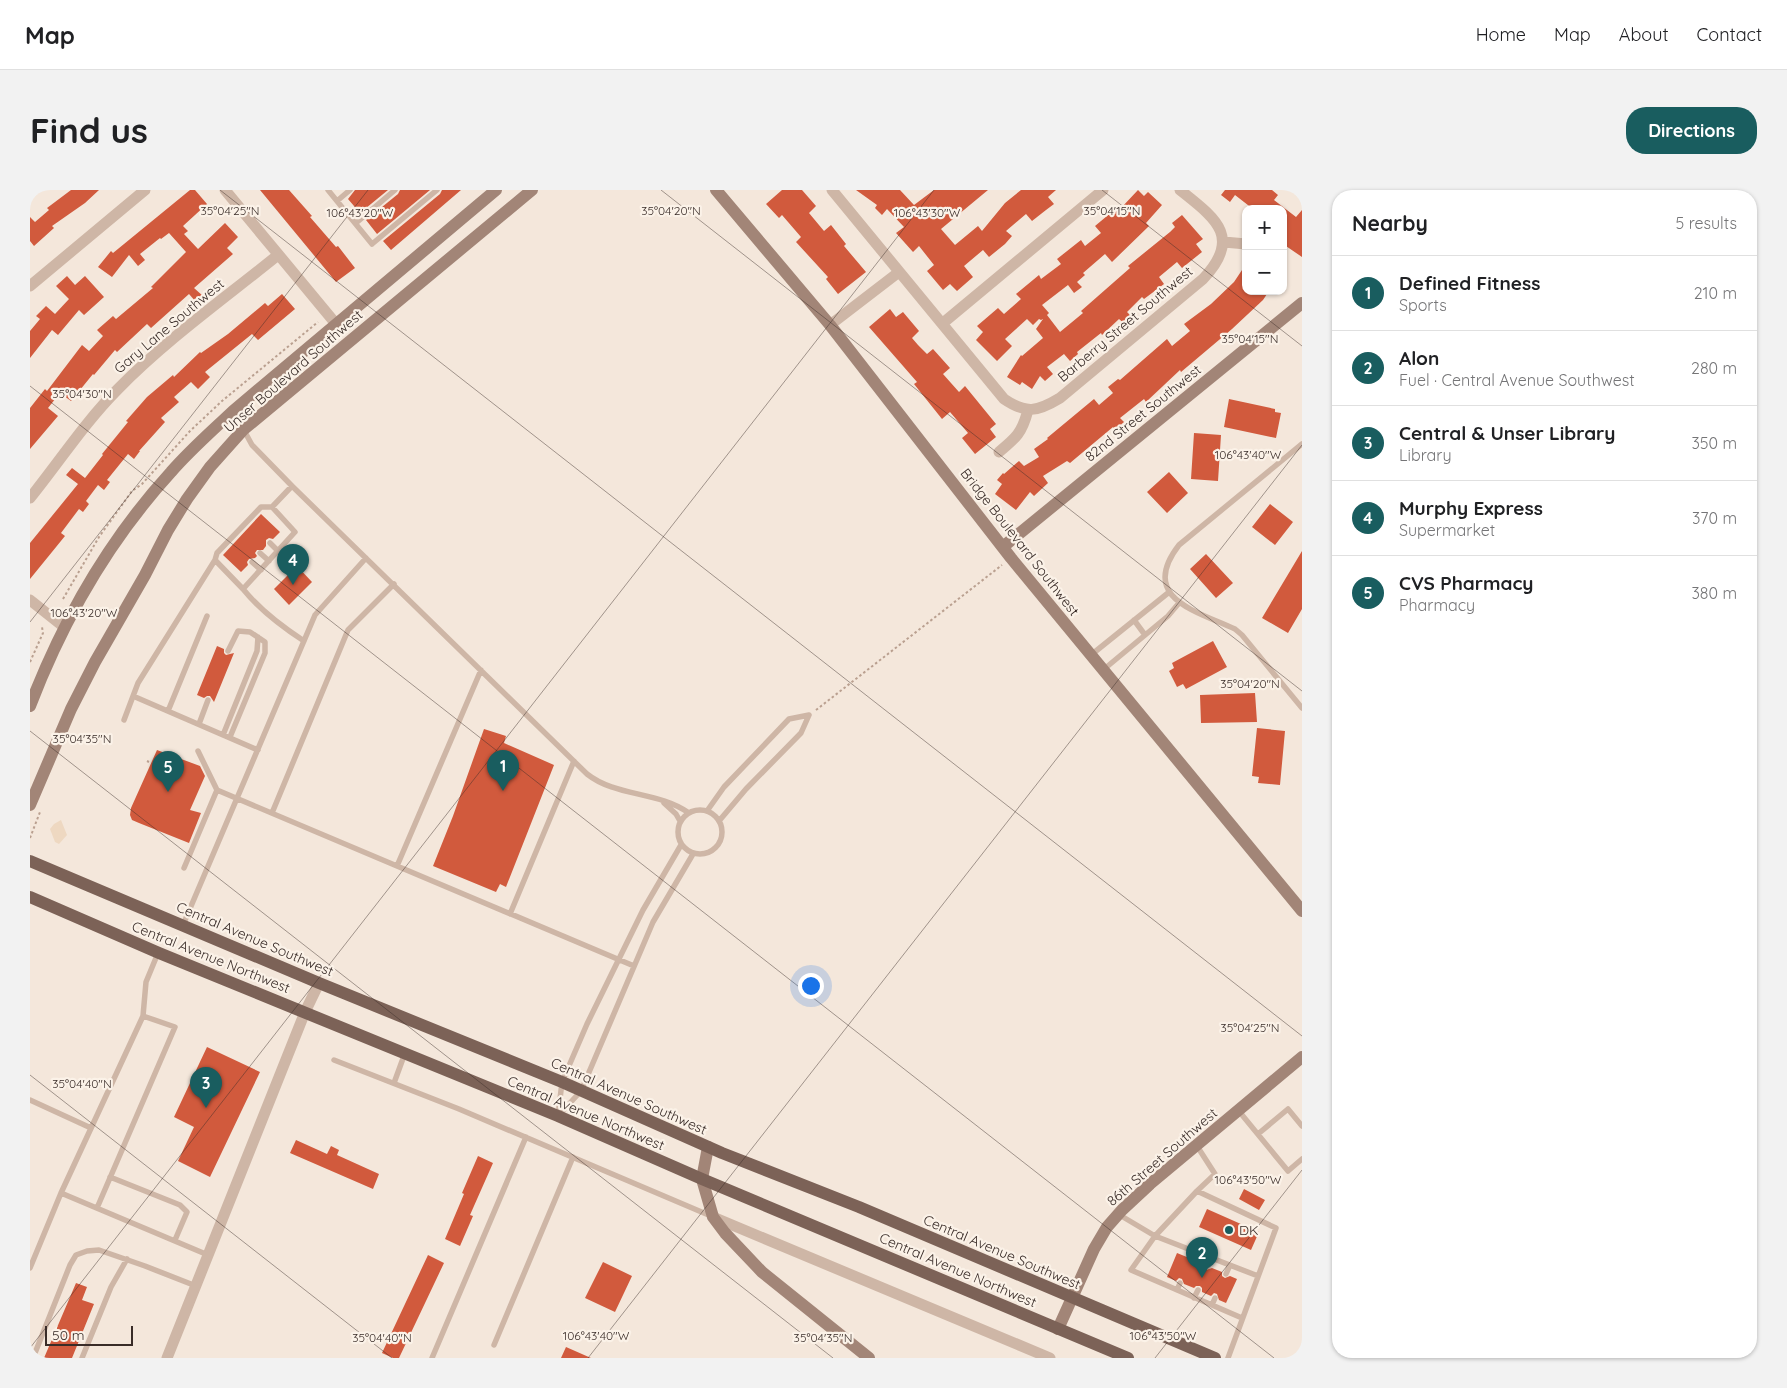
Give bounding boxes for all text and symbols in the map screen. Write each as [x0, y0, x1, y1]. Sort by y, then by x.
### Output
text: Map [25, 20, 75, 50]
text: Home [1476, 23, 1526, 46]
text: Map [1554, 23, 1591, 46]
text: About [1619, 23, 1669, 46]
text: Contact [1697, 23, 1762, 46]
button: Directions [1626, 107, 1757, 154]
text: Find us [30, 108, 148, 152]
text: 35°04'25"N [200, 203, 260, 218]
text: 35°04'20"N [641, 203, 701, 218]
text: 35°04'15"N [1084, 203, 1140, 218]
text: 106°43'20"W [327, 205, 394, 220]
text: 106°43'30"W [894, 205, 961, 220]
map controls [1242, 205, 1287, 295]
button: + [1242, 205, 1287, 250]
text: Nearby [1352, 210, 1428, 236]
text: 5 results [1676, 213, 1737, 233]
button: − [1242, 250, 1287, 295]
street label: Barberry Street Southwest [1054, 262, 1196, 386]
text: Defined Fitness [1399, 271, 1540, 295]
street label: Gary Lane Southwest [110, 275, 228, 377]
text: 1 [1365, 283, 1371, 303]
text: 210 m [1694, 283, 1737, 303]
text: Sports [1399, 295, 1447, 315]
street label: Unser Boulevard Southwest [220, 306, 366, 436]
text: 35°04'15"N [1222, 331, 1278, 346]
text: Alon [1399, 346, 1439, 370]
text: 2 [1363, 358, 1373, 378]
text: 280 m [1691, 358, 1737, 378]
street label: 82nd Street Southwest [1081, 360, 1205, 465]
text: Fuel · Central Avenue Southwest [1399, 370, 1635, 390]
text: 35°04'30"N [52, 386, 112, 401]
text: Central & Unser Library [1399, 421, 1616, 445]
text: 3 [1364, 433, 1372, 453]
text: 350 m [1691, 433, 1737, 453]
text: Library [1399, 445, 1452, 465]
text: 106°43'40"W [1215, 447, 1282, 462]
street label: Bridge Boulevard Southwest [957, 465, 1083, 620]
text: Murphy Express [1399, 496, 1543, 520]
text: 4 [1363, 508, 1373, 528]
text: 370 m [1692, 508, 1737, 528]
text: Supermarket [1399, 520, 1495, 540]
pin: 4 [277, 544, 309, 585]
text: CVS Pharmacy [1399, 571, 1534, 595]
text: 5 [1363, 583, 1373, 603]
text: 380 m [1691, 583, 1737, 603]
text: Pharmacy [1399, 595, 1475, 615]
text: 106°43'20"W [51, 605, 118, 620]
text: 35°04'20"N [1220, 676, 1280, 691]
text: 35°04'35"N [53, 731, 111, 746]
pin: 1 [487, 750, 519, 791]
pin: 5 [152, 751, 184, 792]
street label: Central Avenue Southwest [174, 898, 337, 980]
street label: Central Avenue Northwest [129, 917, 293, 997]
your location [798, 973, 824, 999]
text: 35°04'25"N [1220, 1020, 1280, 1035]
street label: Central Avenue Southwest [548, 1053, 710, 1139]
pin: 3 [190, 1067, 222, 1108]
street label: Central Avenue Northwest [505, 1072, 667, 1154]
text: 35°04'40"N [52, 1076, 112, 1091]
street label: 86th Street Southwest [1103, 1104, 1221, 1210]
text: 106°43'50"W [1215, 1172, 1282, 1187]
street label: Central Avenue Southwest [921, 1211, 1084, 1293]
place label: DK [1239, 1221, 1259, 1239]
marker: DK [1223, 1224, 1235, 1236]
street label: Central Avenue Northwest [877, 1229, 1039, 1311]
pin: 2 [1186, 1237, 1218, 1278]
scale bar [45, 1323, 132, 1346]
text: 50 m [52, 1326, 85, 1344]
text: 106°43'40"W [563, 1328, 630, 1343]
text: 106°43'50"W [1130, 1328, 1197, 1343]
text: 35°04'40"N [352, 1330, 412, 1345]
text: 35°04'35"N [794, 1330, 852, 1345]

